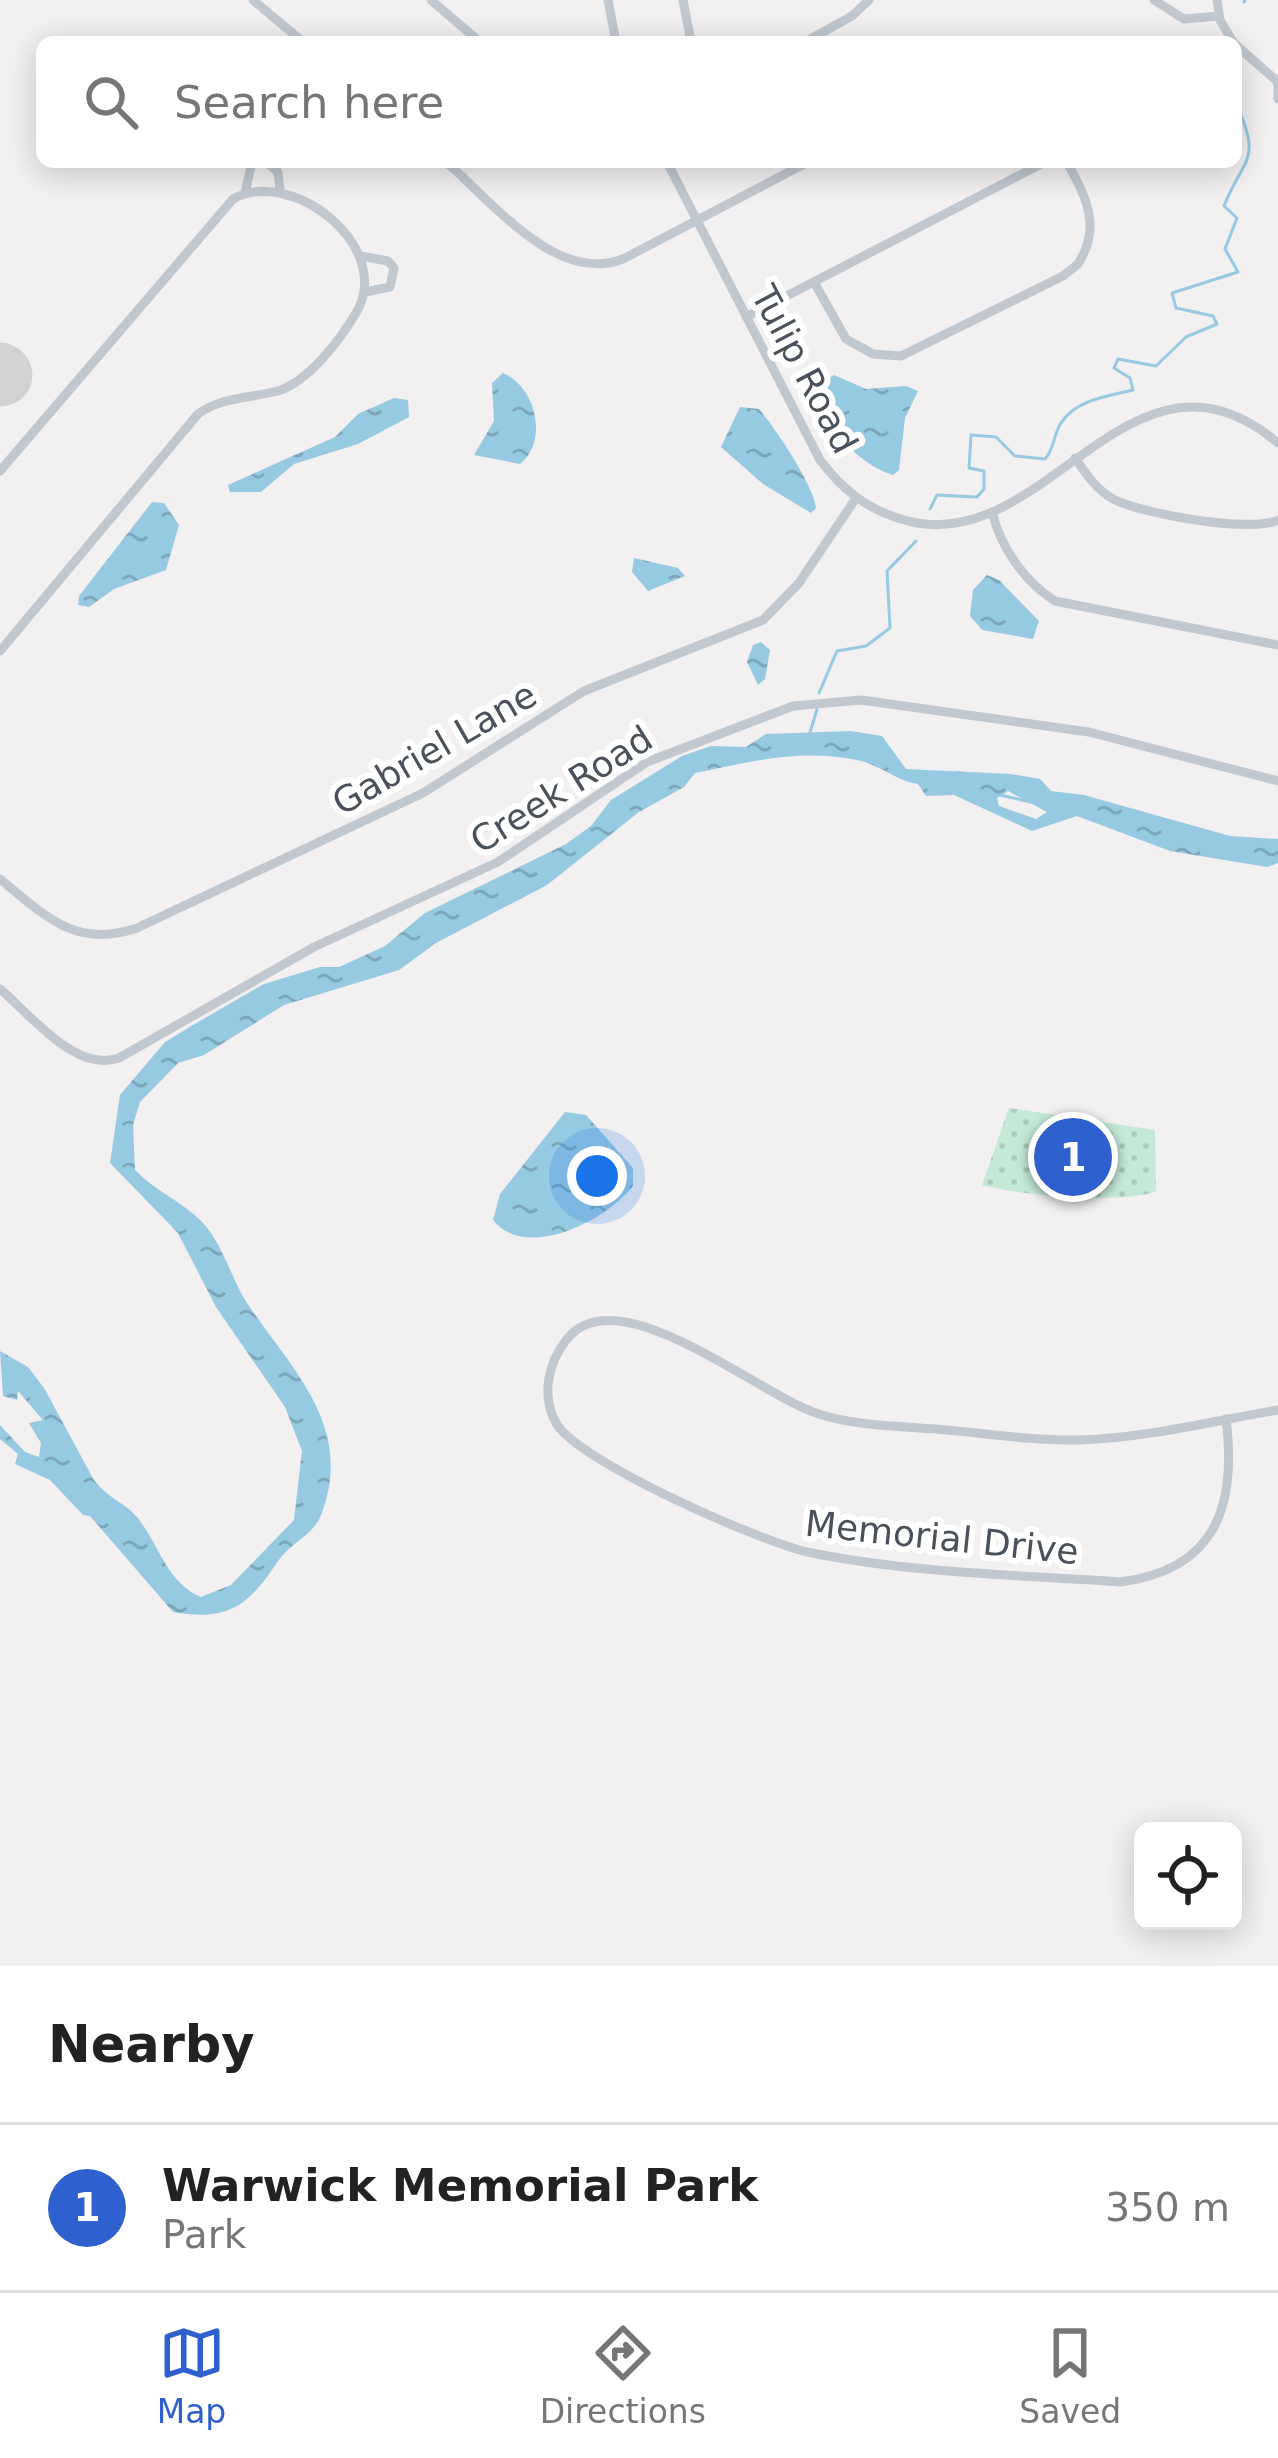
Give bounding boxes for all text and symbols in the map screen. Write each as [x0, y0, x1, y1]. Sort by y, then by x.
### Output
search box [36, 36, 1242, 168]
icon: search [78, 69, 144, 135]
text: Search here [174, 76, 444, 129]
street label: Tulip Road [743, 278, 866, 460]
street label: Gabriel Lane [325, 674, 543, 823]
street label: Creek Road [463, 717, 660, 861]
pin: 1 [1034, 1112, 1112, 1202]
your location [567, 1146, 627, 1206]
street label: Memorial Drive [803, 1503, 1081, 1572]
map controls [1134, 1822, 1242, 1930]
button: locate [1134, 1822, 1242, 1930]
text: Nearby [48, 2015, 255, 2074]
text: Warwick Memorial Park [162, 2159, 758, 2212]
text: 1 [73, 2185, 101, 2230]
text: 350 m [1105, 2185, 1230, 2230]
text: Park [162, 2212, 246, 2257]
tab: Map [157, 2320, 226, 2431]
tab: Directions [540, 2320, 706, 2431]
tab: Saved [1019, 2320, 1121, 2431]

